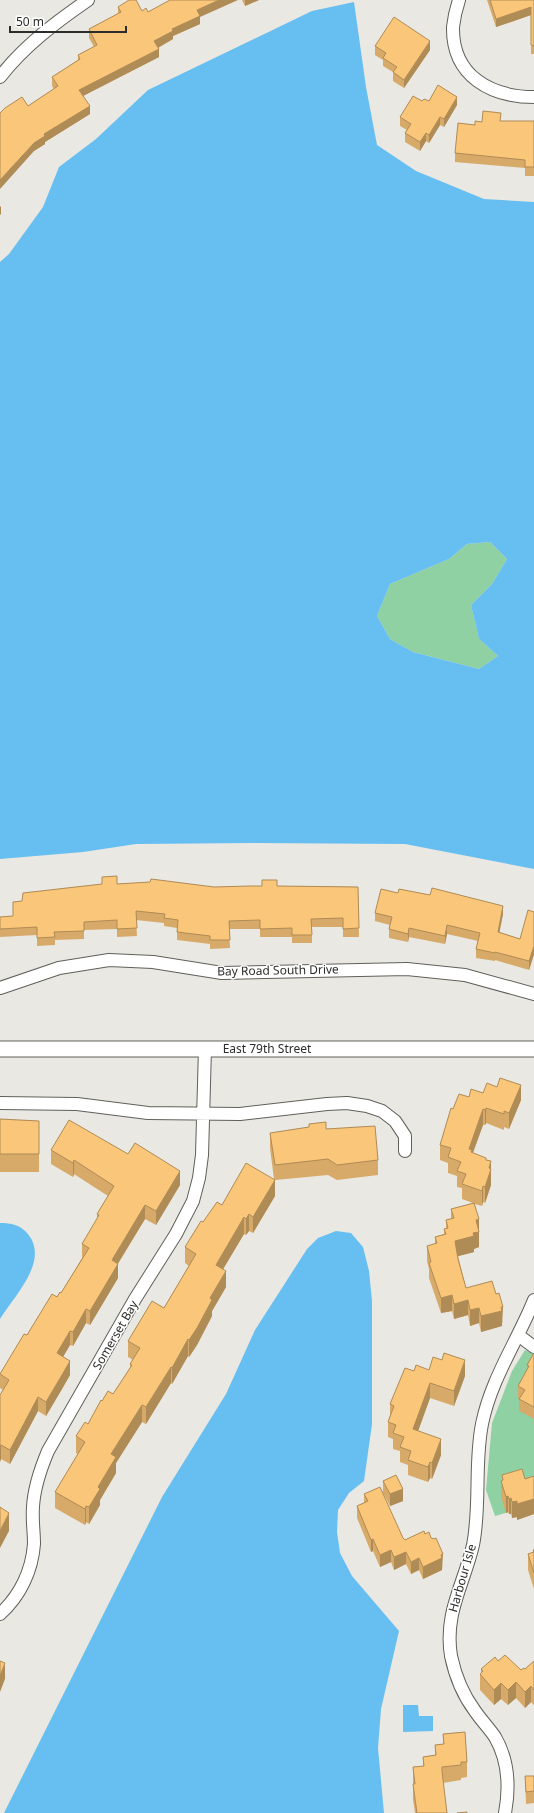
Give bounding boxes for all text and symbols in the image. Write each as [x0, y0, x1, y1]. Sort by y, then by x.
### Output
scale bar [10, 8, 126, 34]
text: 50 m [16, 13, 44, 30]
street label: Bay Road South Drive [217, 960, 339, 980]
street label: East 79th Street [223, 1040, 312, 1057]
street label: Somerset Bay [88, 1296, 142, 1373]
street label: Harbour Isle [444, 1542, 480, 1614]

